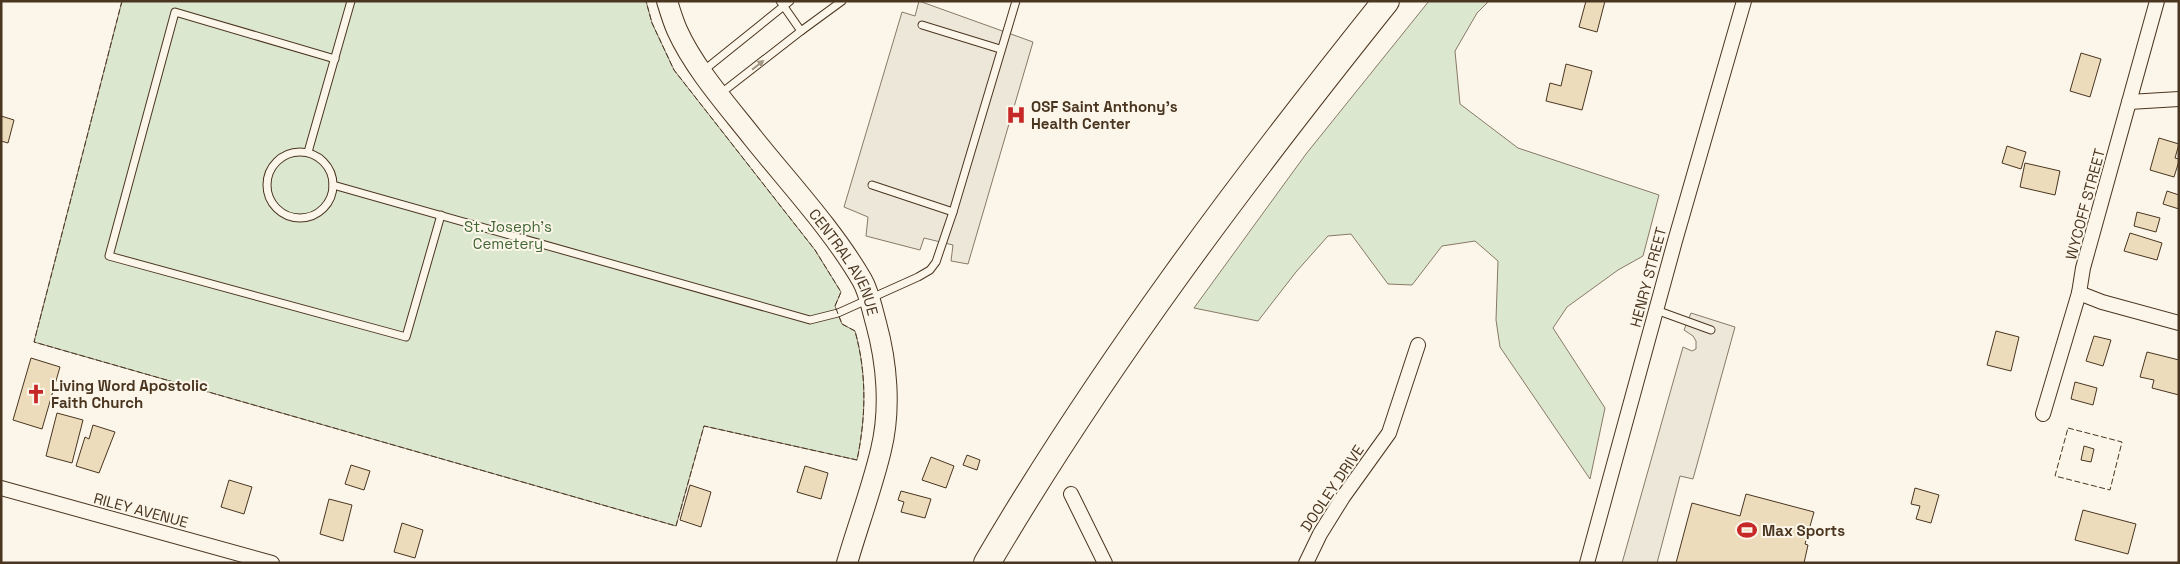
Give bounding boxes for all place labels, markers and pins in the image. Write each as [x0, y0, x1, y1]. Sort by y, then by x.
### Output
place label: OSF Saint Anthony's Health Center [1031, 97, 1178, 133]
hospital icon: OSF Saint Anthony's Health Center [1005, 104, 1027, 126]
place label: Living Word Apostolic Faith Church [51, 376, 208, 412]
church icon: Living Word Apostolic Faith Church [25, 383, 47, 405]
sports icon: Max Sports [1736, 519, 1758, 541]
place label: Max Sports [1762, 521, 1845, 540]

